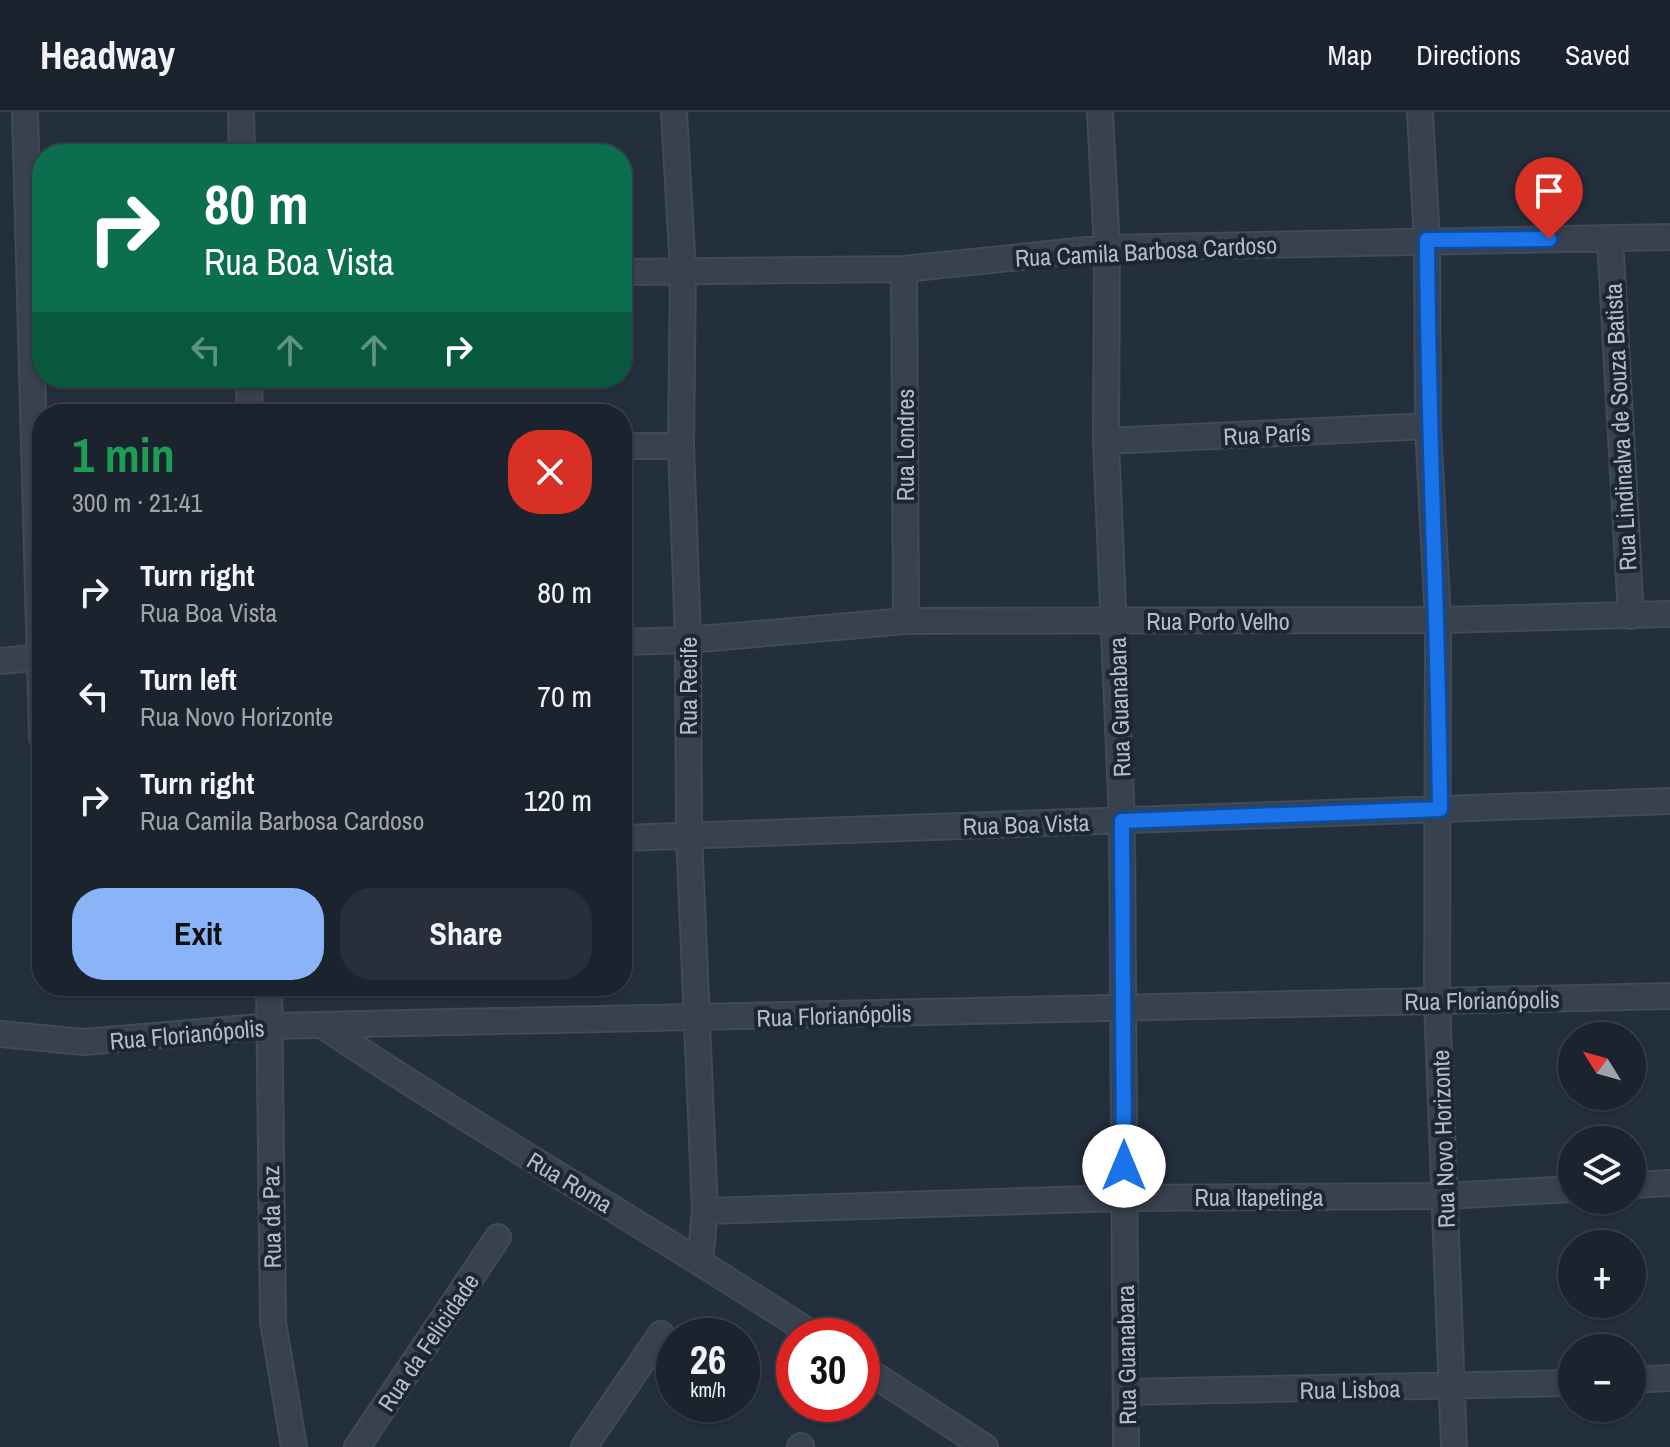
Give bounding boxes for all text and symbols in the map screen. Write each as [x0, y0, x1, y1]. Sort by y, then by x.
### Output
text: Headway [40, 30, 175, 81]
text: Map [1328, 36, 1372, 74]
text: Directions [1416, 36, 1521, 74]
text: Saved [1565, 36, 1630, 74]
pin [1515, 157, 1583, 239]
text: 80 m [204, 166, 309, 241]
icon: arrive [1527, 169, 1571, 213]
icon: right [72, 176, 176, 280]
street label: Rua Camila Barbosa Cardoso [1014, 228, 1278, 274]
text: Rua Boa Vista [204, 238, 394, 286]
street label: Rua Lindinalva de Souza Batista [1596, 282, 1644, 572]
icon: left [184, 328, 228, 372]
icon: ahead [268, 328, 312, 372]
icon: ahead [352, 328, 396, 372]
icon: right [436, 328, 480, 372]
street label: Rua Londres [889, 389, 921, 501]
street label: Rua París [1222, 416, 1312, 452]
text: 1 min [72, 422, 175, 487]
button: close [508, 430, 592, 514]
text: 300 m · 21:41 [72, 485, 202, 520]
text: Turn right [140, 555, 254, 595]
icon: right [72, 570, 116, 614]
text: 80 m [537, 572, 592, 612]
text: Rua Boa Vista [140, 595, 277, 630]
street label: Rua Porto Velho [1146, 605, 1290, 637]
street label: Rua Guanabara [1101, 636, 1137, 778]
street label: Rua Recife [672, 637, 704, 735]
text: Turn left [140, 659, 237, 699]
icon: left [72, 674, 116, 718]
text: 70 m [537, 676, 592, 716]
text: Rua Novo Horizonte [140, 699, 333, 734]
text: Turn right [140, 763, 254, 803]
icon: right [72, 778, 116, 822]
text: 120 m [524, 780, 592, 820]
text: Rua Camila Barbosa Cardoso [140, 803, 424, 838]
street label: Rua Boa Vista [962, 806, 1090, 842]
button: Exit [72, 888, 324, 980]
button: Share [340, 888, 592, 980]
street label: Rua Florianópolis [1404, 983, 1560, 1017]
street label: Rua Florianópolis [756, 996, 912, 1034]
street label: Rua Florianópolis [108, 1011, 266, 1057]
north arrow [1558, 1022, 1646, 1110]
map controls [1558, 1022, 1646, 1422]
street label: Rua Novo Horizonte [1424, 1049, 1462, 1229]
position arrow [1082, 1124, 1166, 1208]
button: layers [1558, 1126, 1646, 1214]
street label: Rua Roma [521, 1144, 619, 1220]
street label: Rua da Paz [254, 1165, 288, 1269]
street label: Rua Itapetinga [1194, 1181, 1324, 1213]
button: + [1558, 1230, 1646, 1318]
street label: Rua da Felicidade [370, 1267, 486, 1417]
street label: Rua Guanabara [1109, 1285, 1143, 1425]
speed limit sign: 30 [776, 1318, 880, 1422]
text: 26 [690, 1333, 726, 1386]
button: − [1558, 1334, 1646, 1422]
street label: Rua Lisboa [1299, 1372, 1401, 1406]
text: km/h [690, 1376, 726, 1403]

